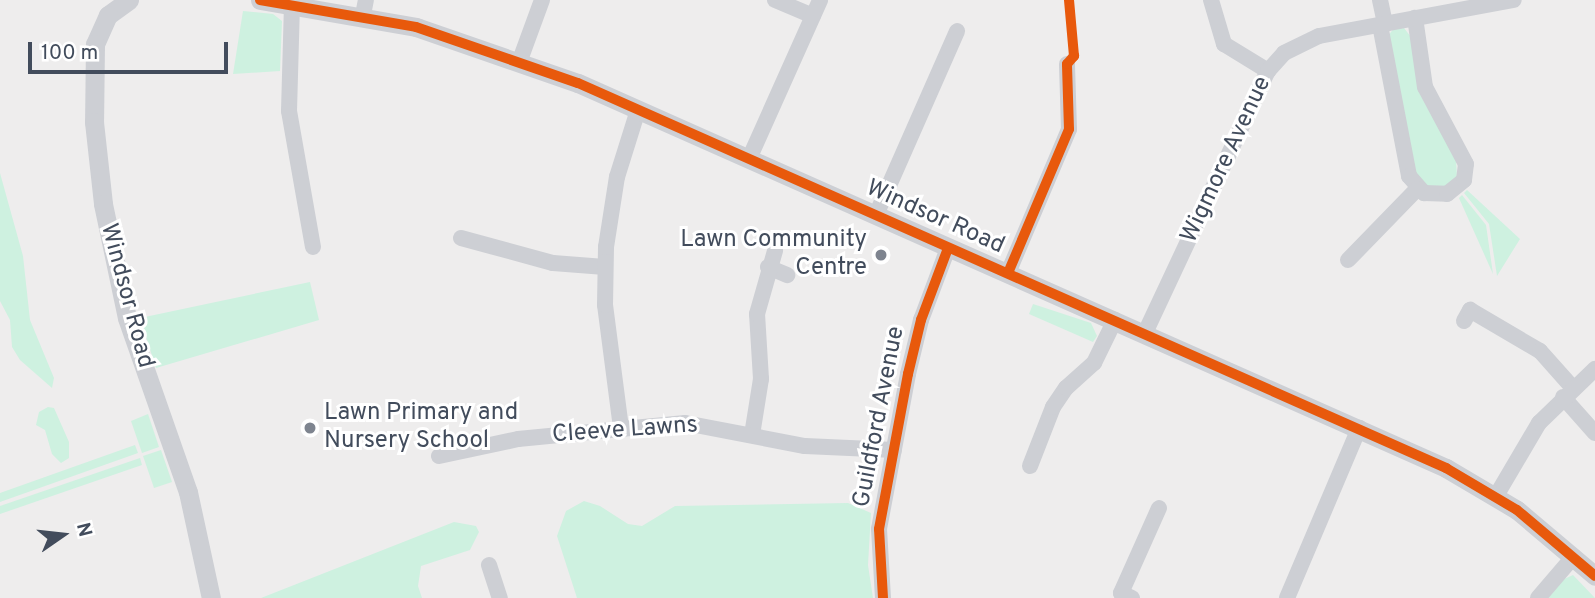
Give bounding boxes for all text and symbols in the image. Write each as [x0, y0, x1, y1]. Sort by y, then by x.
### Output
scale bar [32, 28, 231, 72]
text: 100 m [41, 40, 98, 67]
street label: Wigmore Avenue [1176, 72, 1278, 248]
street label: Windsor Road [861, 175, 1009, 261]
street label: Windsor Road [93, 221, 159, 371]
place label: Lawn Community Centre [680, 227, 867, 283]
marker: Lawn Community Centre [873, 247, 889, 263]
street label: Guildford Avenue [848, 324, 912, 510]
place label: Lawn Primary and Nursery School [324, 400, 518, 456]
street label: Cleeve Lawns [551, 412, 699, 450]
marker: Lawn Primary and Nursery School [302, 420, 318, 436]
north arrow [28, 500, 98, 570]
text: N [70, 520, 97, 539]

